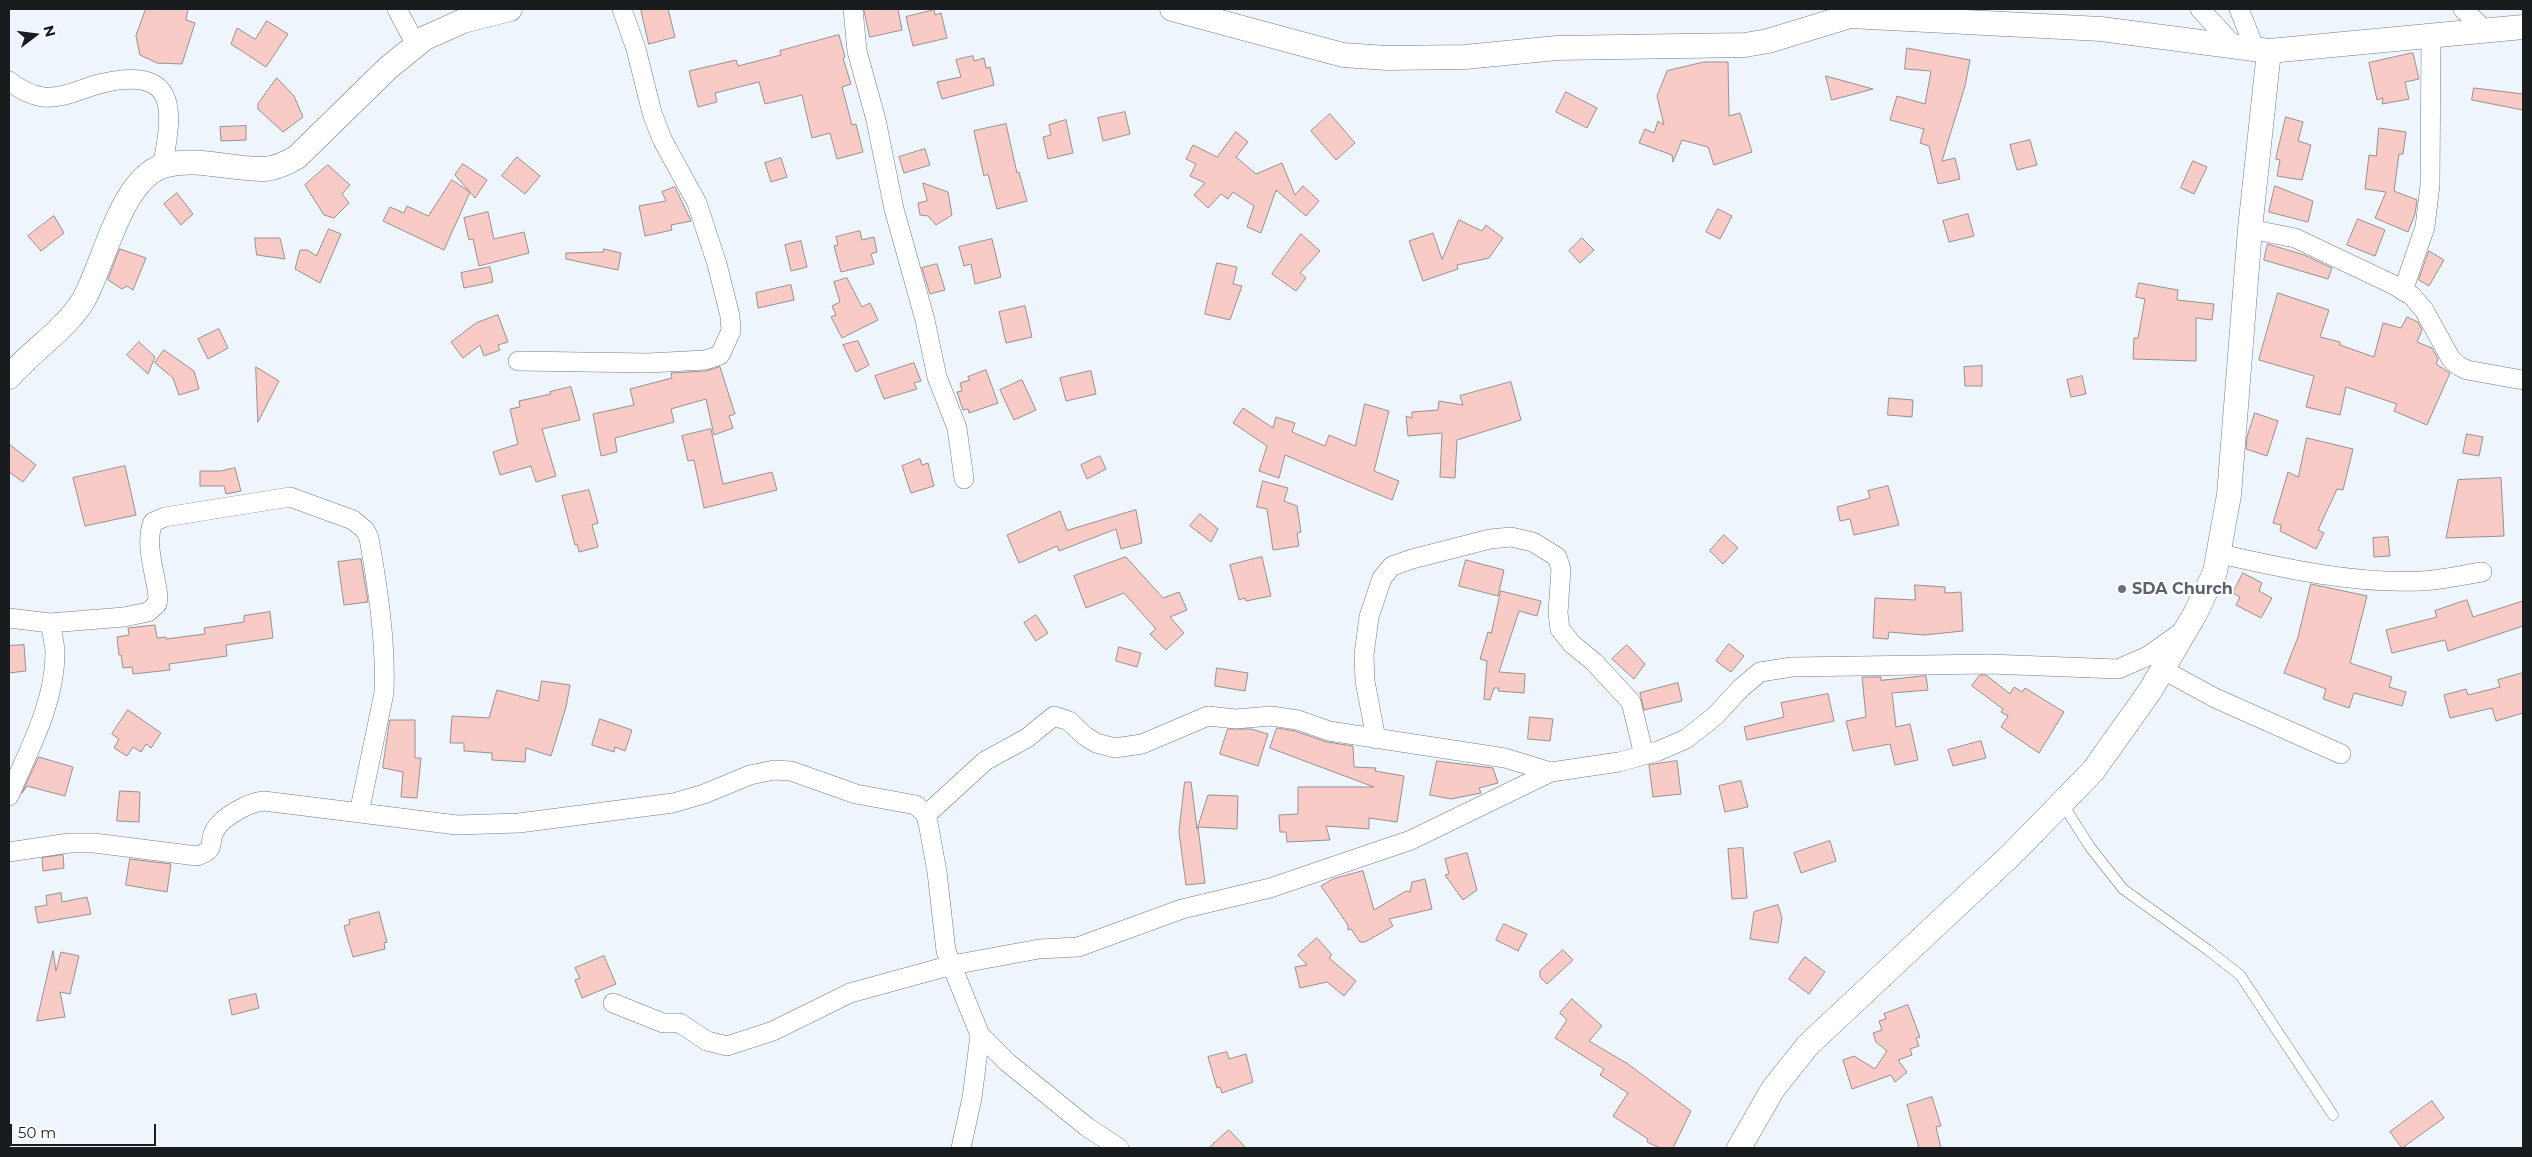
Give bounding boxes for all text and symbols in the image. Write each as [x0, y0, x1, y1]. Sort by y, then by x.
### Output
north arrow [10, 10, 60, 60]
text: N [39, 23, 60, 39]
place label: SDA Church [2132, 579, 2233, 599]
marker: SDA Church [2116, 583, 2128, 595]
scale bar [12, 1114, 159, 1146]
text: 50 m [18, 1123, 56, 1142]

